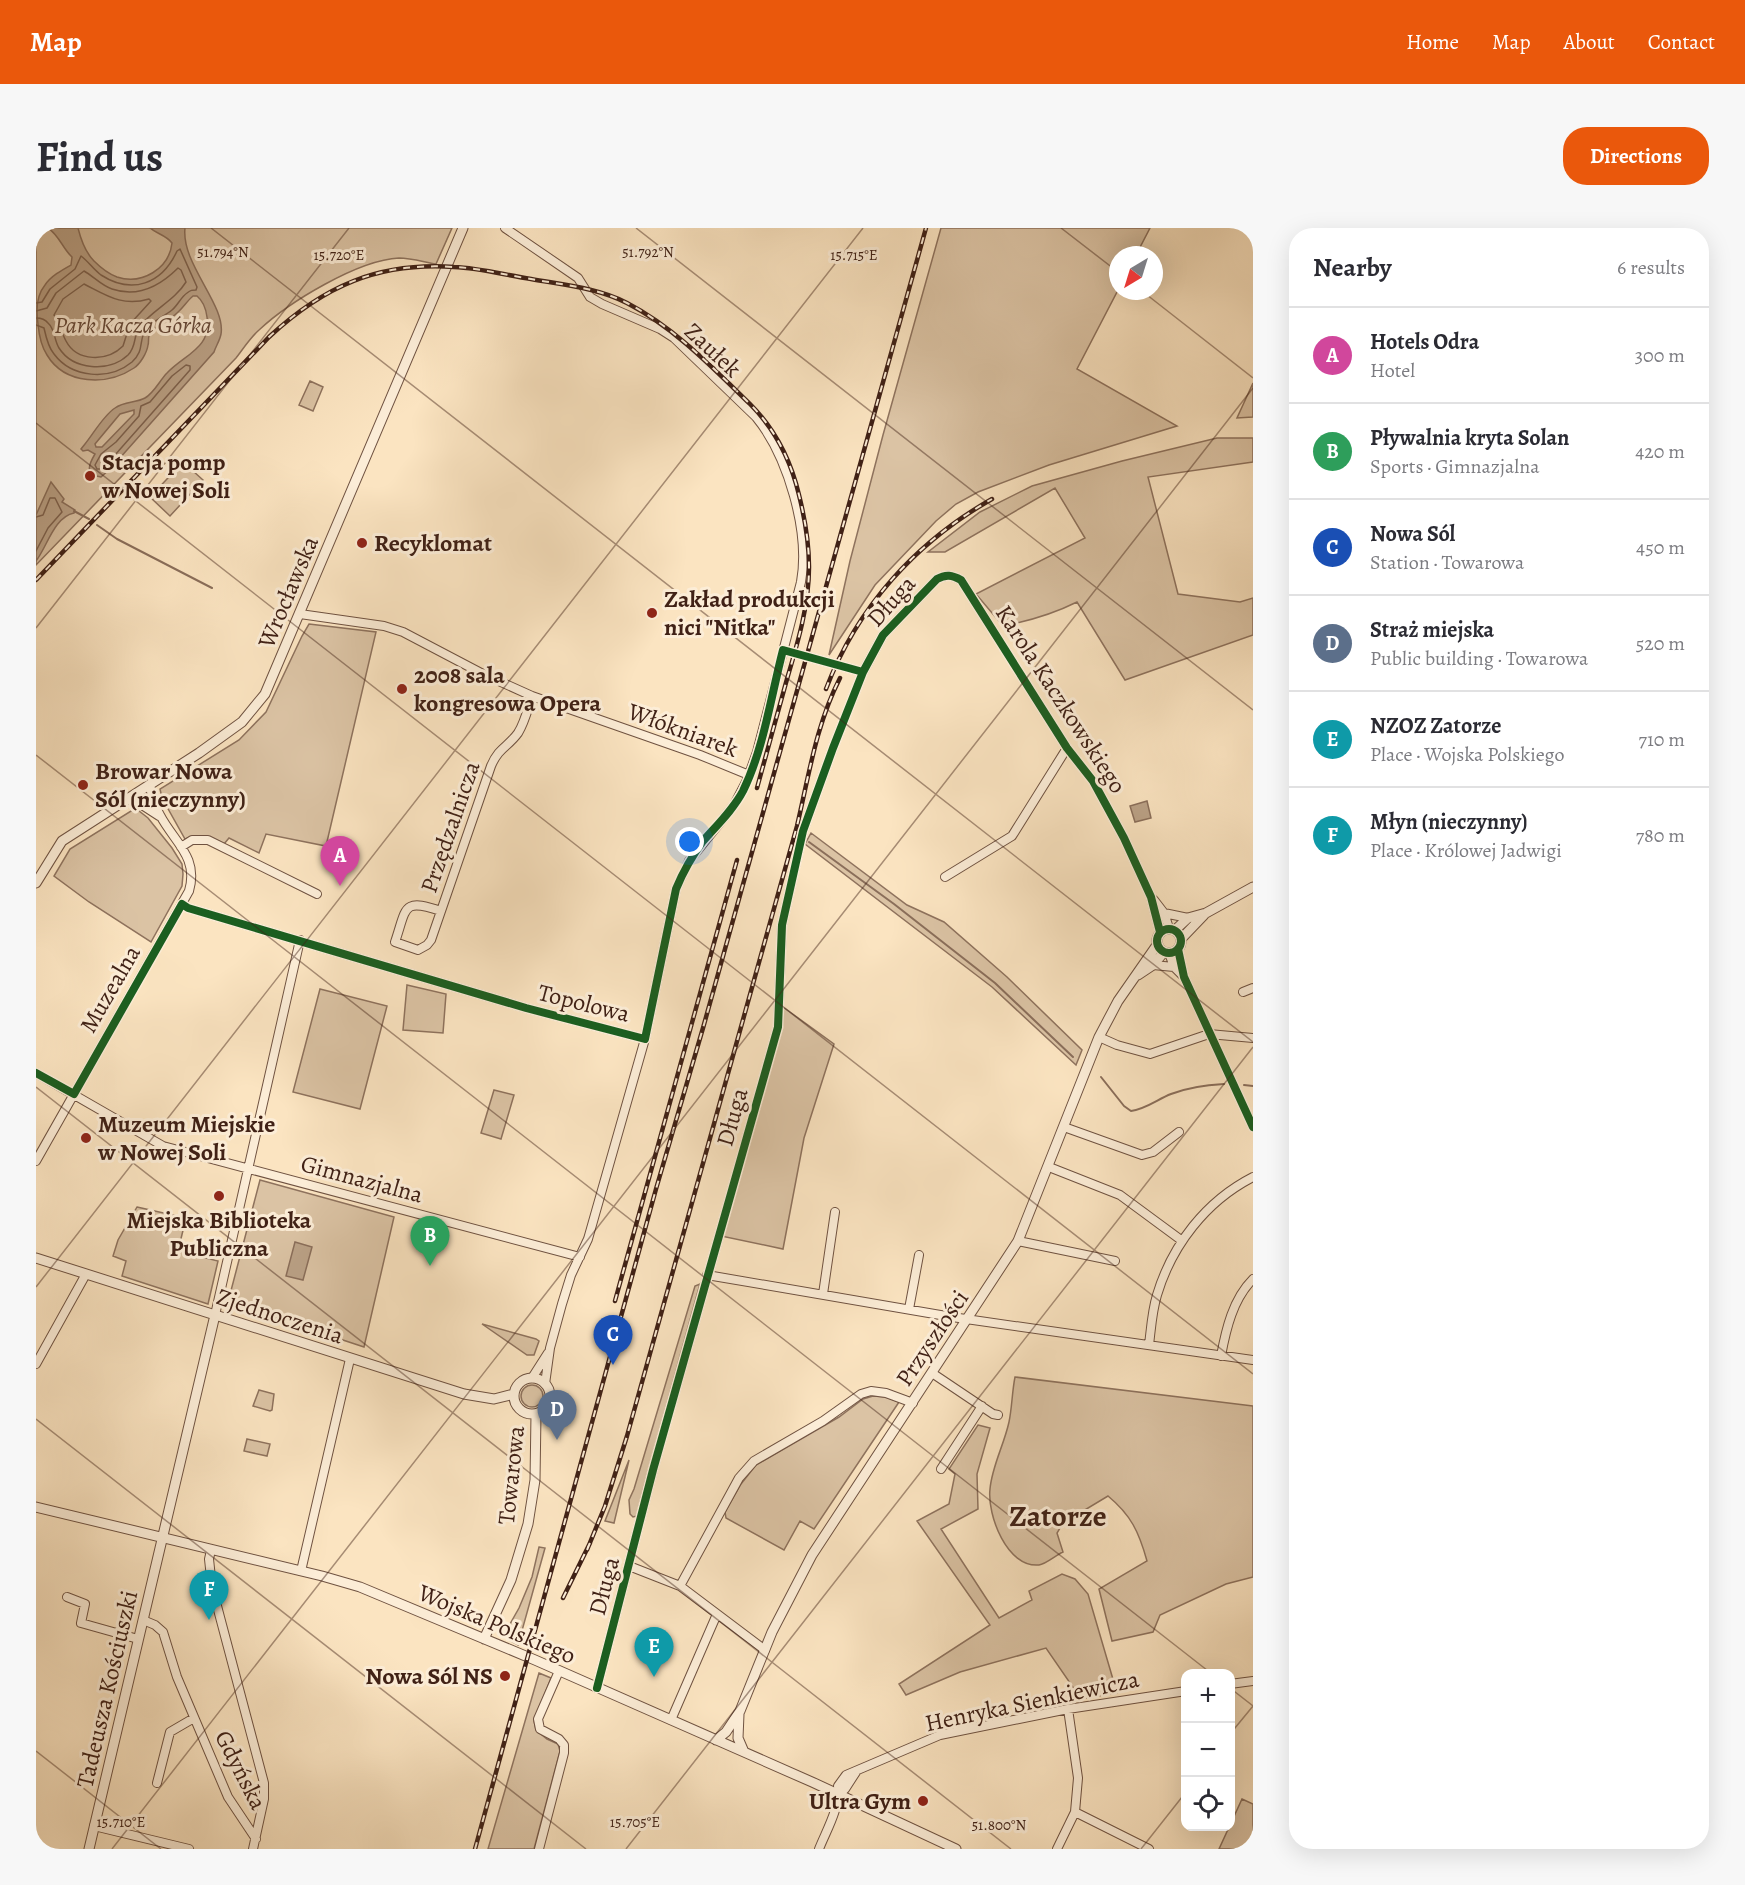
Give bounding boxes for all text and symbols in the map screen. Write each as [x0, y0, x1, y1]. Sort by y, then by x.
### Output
text: Map [30, 23, 82, 61]
text: Home [1406, 28, 1459, 56]
text: Map [1492, 28, 1530, 56]
text: About [1563, 28, 1615, 56]
text: Contact [1648, 28, 1715, 56]
button: Directions [1563, 127, 1709, 185]
text: Find us [36, 128, 163, 185]
text: 51.794°N [197, 242, 249, 262]
text: 51.792°N [622, 242, 674, 262]
text: 15.720°E [314, 245, 364, 265]
text: 15.715°E [830, 245, 878, 265]
north arrow [1109, 246, 1163, 300]
text: Nearby [1313, 250, 1392, 285]
text: 6 results [1617, 254, 1685, 281]
park label: Park Kacza Górka [54, 309, 212, 341]
street label: Zaułek [678, 315, 748, 385]
text: Hotels Odra [1370, 327, 1479, 357]
text: A [1326, 342, 1339, 369]
text: 300 m [1635, 342, 1685, 369]
text: Hotel [1370, 357, 1415, 384]
text: Pływalnia kryta Solan [1370, 423, 1569, 453]
text: B [1326, 438, 1339, 465]
text: 420 m [1635, 438, 1685, 465]
place label: Stacja pomp w Nowej Soli [101, 446, 230, 506]
text: Sports · Gimnazjalna [1370, 453, 1539, 480]
marker: Stacja pomp w Nowej Soli [83, 469, 97, 483]
text: Nowa Sól [1370, 519, 1455, 549]
place label: Recyklomat [374, 527, 492, 559]
street label: Wrocławska [250, 530, 326, 654]
text: C [1326, 534, 1339, 561]
text: 450 m [1636, 534, 1685, 561]
marker: Recyklomat [355, 536, 369, 550]
text: Station · Towarowa [1370, 549, 1524, 576]
street label: Długa [859, 568, 923, 634]
place label: Zakład produkcji nici "Nitka" [664, 583, 835, 643]
street label: Karola Kaczkowskiego [988, 599, 1134, 799]
marker: Zakład produkcji nici "Nitka" [645, 606, 659, 620]
text: Straż miejska [1370, 615, 1494, 645]
text: D [1326, 630, 1339, 657]
text: 520 m [1636, 630, 1685, 657]
text: Public building · Towarowa [1370, 645, 1588, 672]
place label: 2008 sala kongresowa Opera [414, 659, 602, 719]
marker: 2008 sala kongresowa Opera [395, 682, 409, 696]
street label: Włókniarek [622, 695, 743, 765]
text: NZOZ Zatorze [1370, 711, 1502, 741]
text: E [1327, 726, 1338, 753]
text: 710 m [1639, 726, 1685, 753]
text: Place · Wojska Polskiego [1370, 741, 1565, 768]
place label: Browar Nowa Sól (nieczynny) [95, 755, 246, 815]
street label: Przędzalnicza [413, 756, 488, 897]
marker: Browar Nowa Sól (nieczynny) [76, 778, 90, 792]
text: Młyn (nieczynny) [1370, 807, 1528, 837]
text: F [1327, 822, 1338, 849]
text: 780 m [1636, 822, 1685, 849]
your location [675, 827, 704, 856]
pin: A [320, 836, 360, 886]
text: Place · Królowej Jadwigi [1370, 837, 1562, 864]
street label: Muzealna [72, 939, 148, 1039]
street label: Topolowa [535, 976, 634, 1030]
street label: Długa [708, 1083, 756, 1150]
place label: Muzeum Miejskie w Nowej Soli [97, 1108, 275, 1168]
marker: Muzeum Miejskie w Nowej Soli [79, 1131, 93, 1145]
street label: Gimnazjalna [297, 1147, 427, 1211]
marker: Miejska Biblioteka Publiczna [212, 1189, 226, 1203]
place label: Miejska Biblioteka Publiczna [127, 1204, 312, 1264]
pin: B [410, 1216, 450, 1266]
street label: Zjednoczenia [213, 1280, 348, 1352]
street label: Przyszłości [888, 1284, 976, 1392]
pin: C [594, 1316, 632, 1365]
pin: D [538, 1390, 576, 1440]
street label: Towarowa [490, 1423, 532, 1526]
district label: Zatorze [1009, 1496, 1107, 1536]
street label: Długa [581, 1552, 627, 1619]
pin: F [190, 1570, 228, 1620]
street label: Wojska Polskiego [412, 1576, 581, 1672]
street label: Tadeusza Kościuszki [69, 1587, 145, 1791]
pin: E [634, 1628, 674, 1677]
place label: Nowa Sól NS [365, 1660, 493, 1692]
street label: Henryka Sienkiewicza [922, 1663, 1143, 1739]
marker: Nowa Sól NS [498, 1669, 512, 1683]
map controls [1181, 1669, 1235, 1831]
button: + [1181, 1669, 1235, 1723]
button: − [1181, 1723, 1235, 1777]
street label: Gdyńska [207, 1725, 275, 1816]
button: locate [1181, 1777, 1235, 1831]
place label: Ultra Gym [809, 1785, 911, 1817]
marker: Ultra Gym [916, 1794, 930, 1808]
text: 15.710°E [97, 1812, 145, 1832]
text: 15.705°E [610, 1812, 660, 1832]
text: 51.800°N [972, 1815, 1027, 1835]

